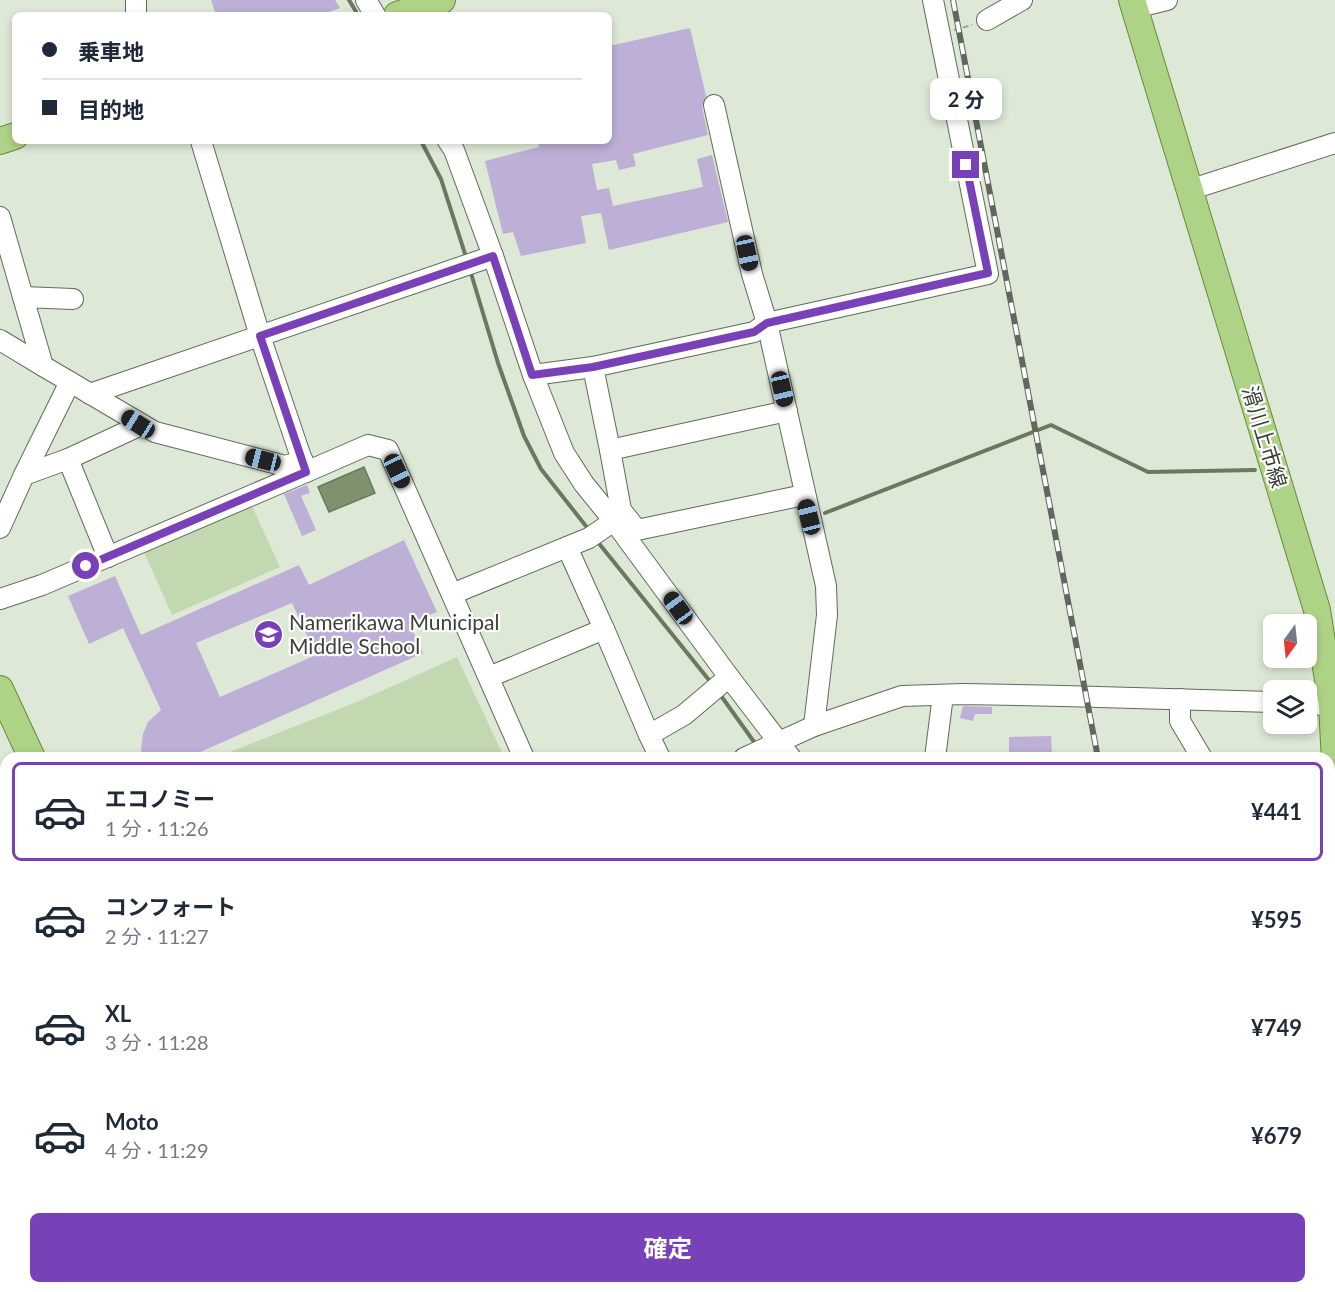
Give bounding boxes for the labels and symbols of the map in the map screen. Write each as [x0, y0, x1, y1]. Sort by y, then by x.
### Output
callout: 2 分 [930, 78, 1002, 120]
route end [952, 151, 979, 178]
car [734, 234, 760, 272]
car [769, 369, 795, 409]
street label: 滑川上市線 [1238, 383, 1293, 490]
car [118, 407, 158, 441]
car [243, 447, 283, 473]
car [381, 451, 413, 491]
car [796, 497, 822, 537]
route start [72, 552, 99, 579]
car [660, 588, 696, 628]
place label: Namerikawa Municipal Middle School [289, 609, 499, 658]
north arrow [1263, 614, 1317, 668]
school or university icon: Namerikawa Municipal Middle School [252, 619, 284, 651]

